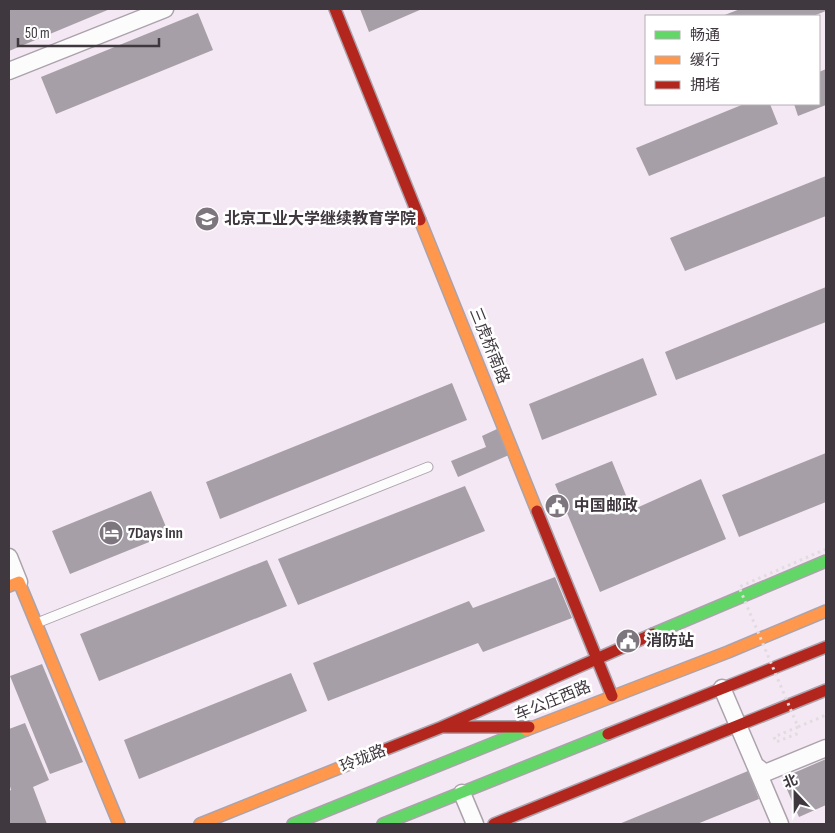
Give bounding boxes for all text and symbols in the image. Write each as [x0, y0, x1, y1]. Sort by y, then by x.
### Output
scale bar [18, 15, 159, 47]
legend [645, 15, 820, 105]
text: 50 m [25, 24, 50, 43]
text: 畅通 [690, 26, 720, 45]
text: 缓行 [690, 51, 720, 70]
text: 拥堵 [690, 76, 720, 95]
school or university icon: 北京工业大学继续教育学院 [194, 206, 220, 232]
place label: 北京工业大学继续教育学院 [224, 209, 416, 229]
street label: 三虎桥南路 [465, 305, 513, 387]
public building icon: 中国邮政 [544, 493, 570, 519]
place label: 中国邮政 [574, 497, 638, 516]
hotel icon: 7Days Inn [98, 520, 124, 546]
place label: 7Days Inn [128, 524, 183, 543]
public building icon: 消防站 [615, 628, 641, 654]
place label: 消防站 [646, 632, 694, 651]
street label: 车公庄西路 [512, 677, 594, 725]
street label: 玲珑路 [337, 741, 389, 777]
north arrow [770, 768, 820, 818]
text: 北 [781, 771, 800, 792]

